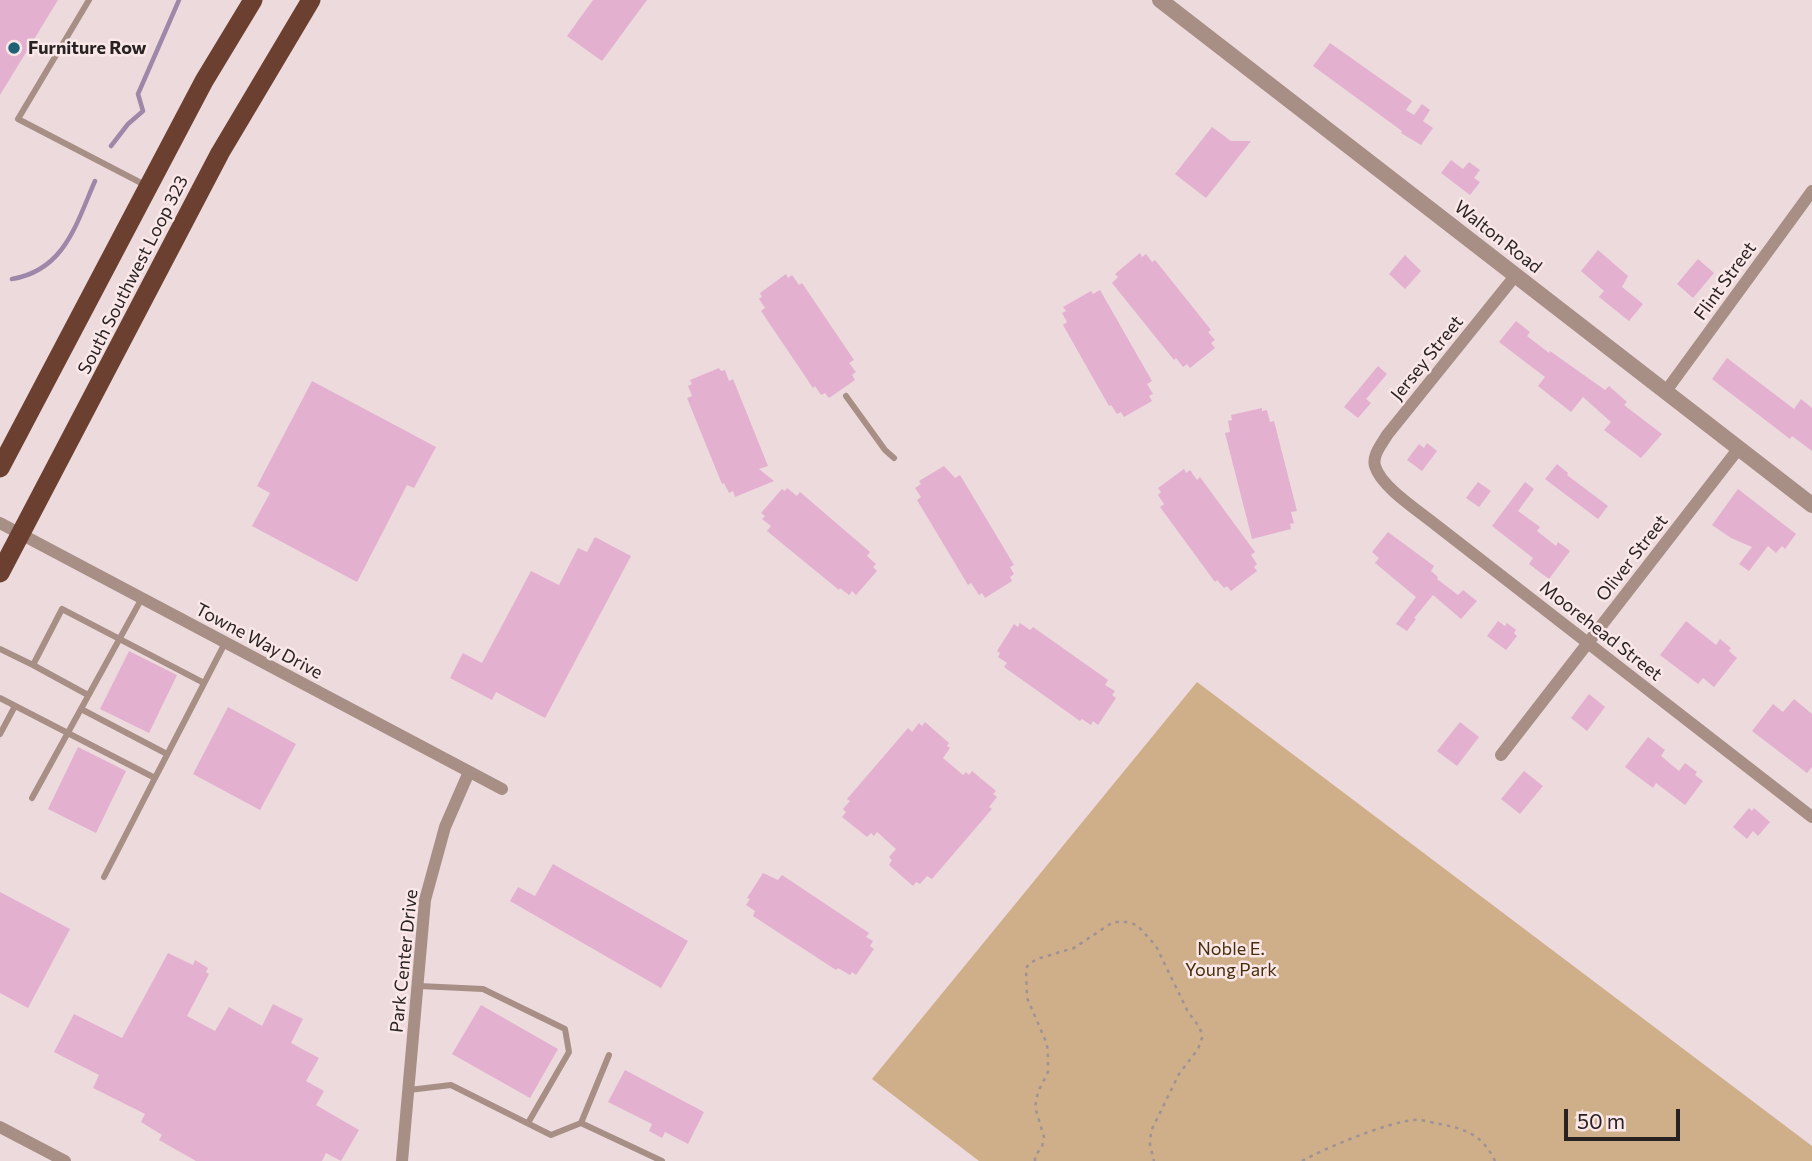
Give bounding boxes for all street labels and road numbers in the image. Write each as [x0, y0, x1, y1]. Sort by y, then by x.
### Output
street label: South Southwest Loop 323 [73, 172, 193, 378]
street label: Walton Road [1450, 196, 1546, 278]
street label: Flint Street [1689, 238, 1761, 324]
street label: Jersey Street [1386, 311, 1468, 405]
street label: Oliver Street [1592, 510, 1672, 606]
street label: Moorehead Street [1536, 577, 1666, 685]
street label: Towne Way Drive [192, 598, 326, 684]
street label: Park Center Drive [386, 888, 422, 1034]

